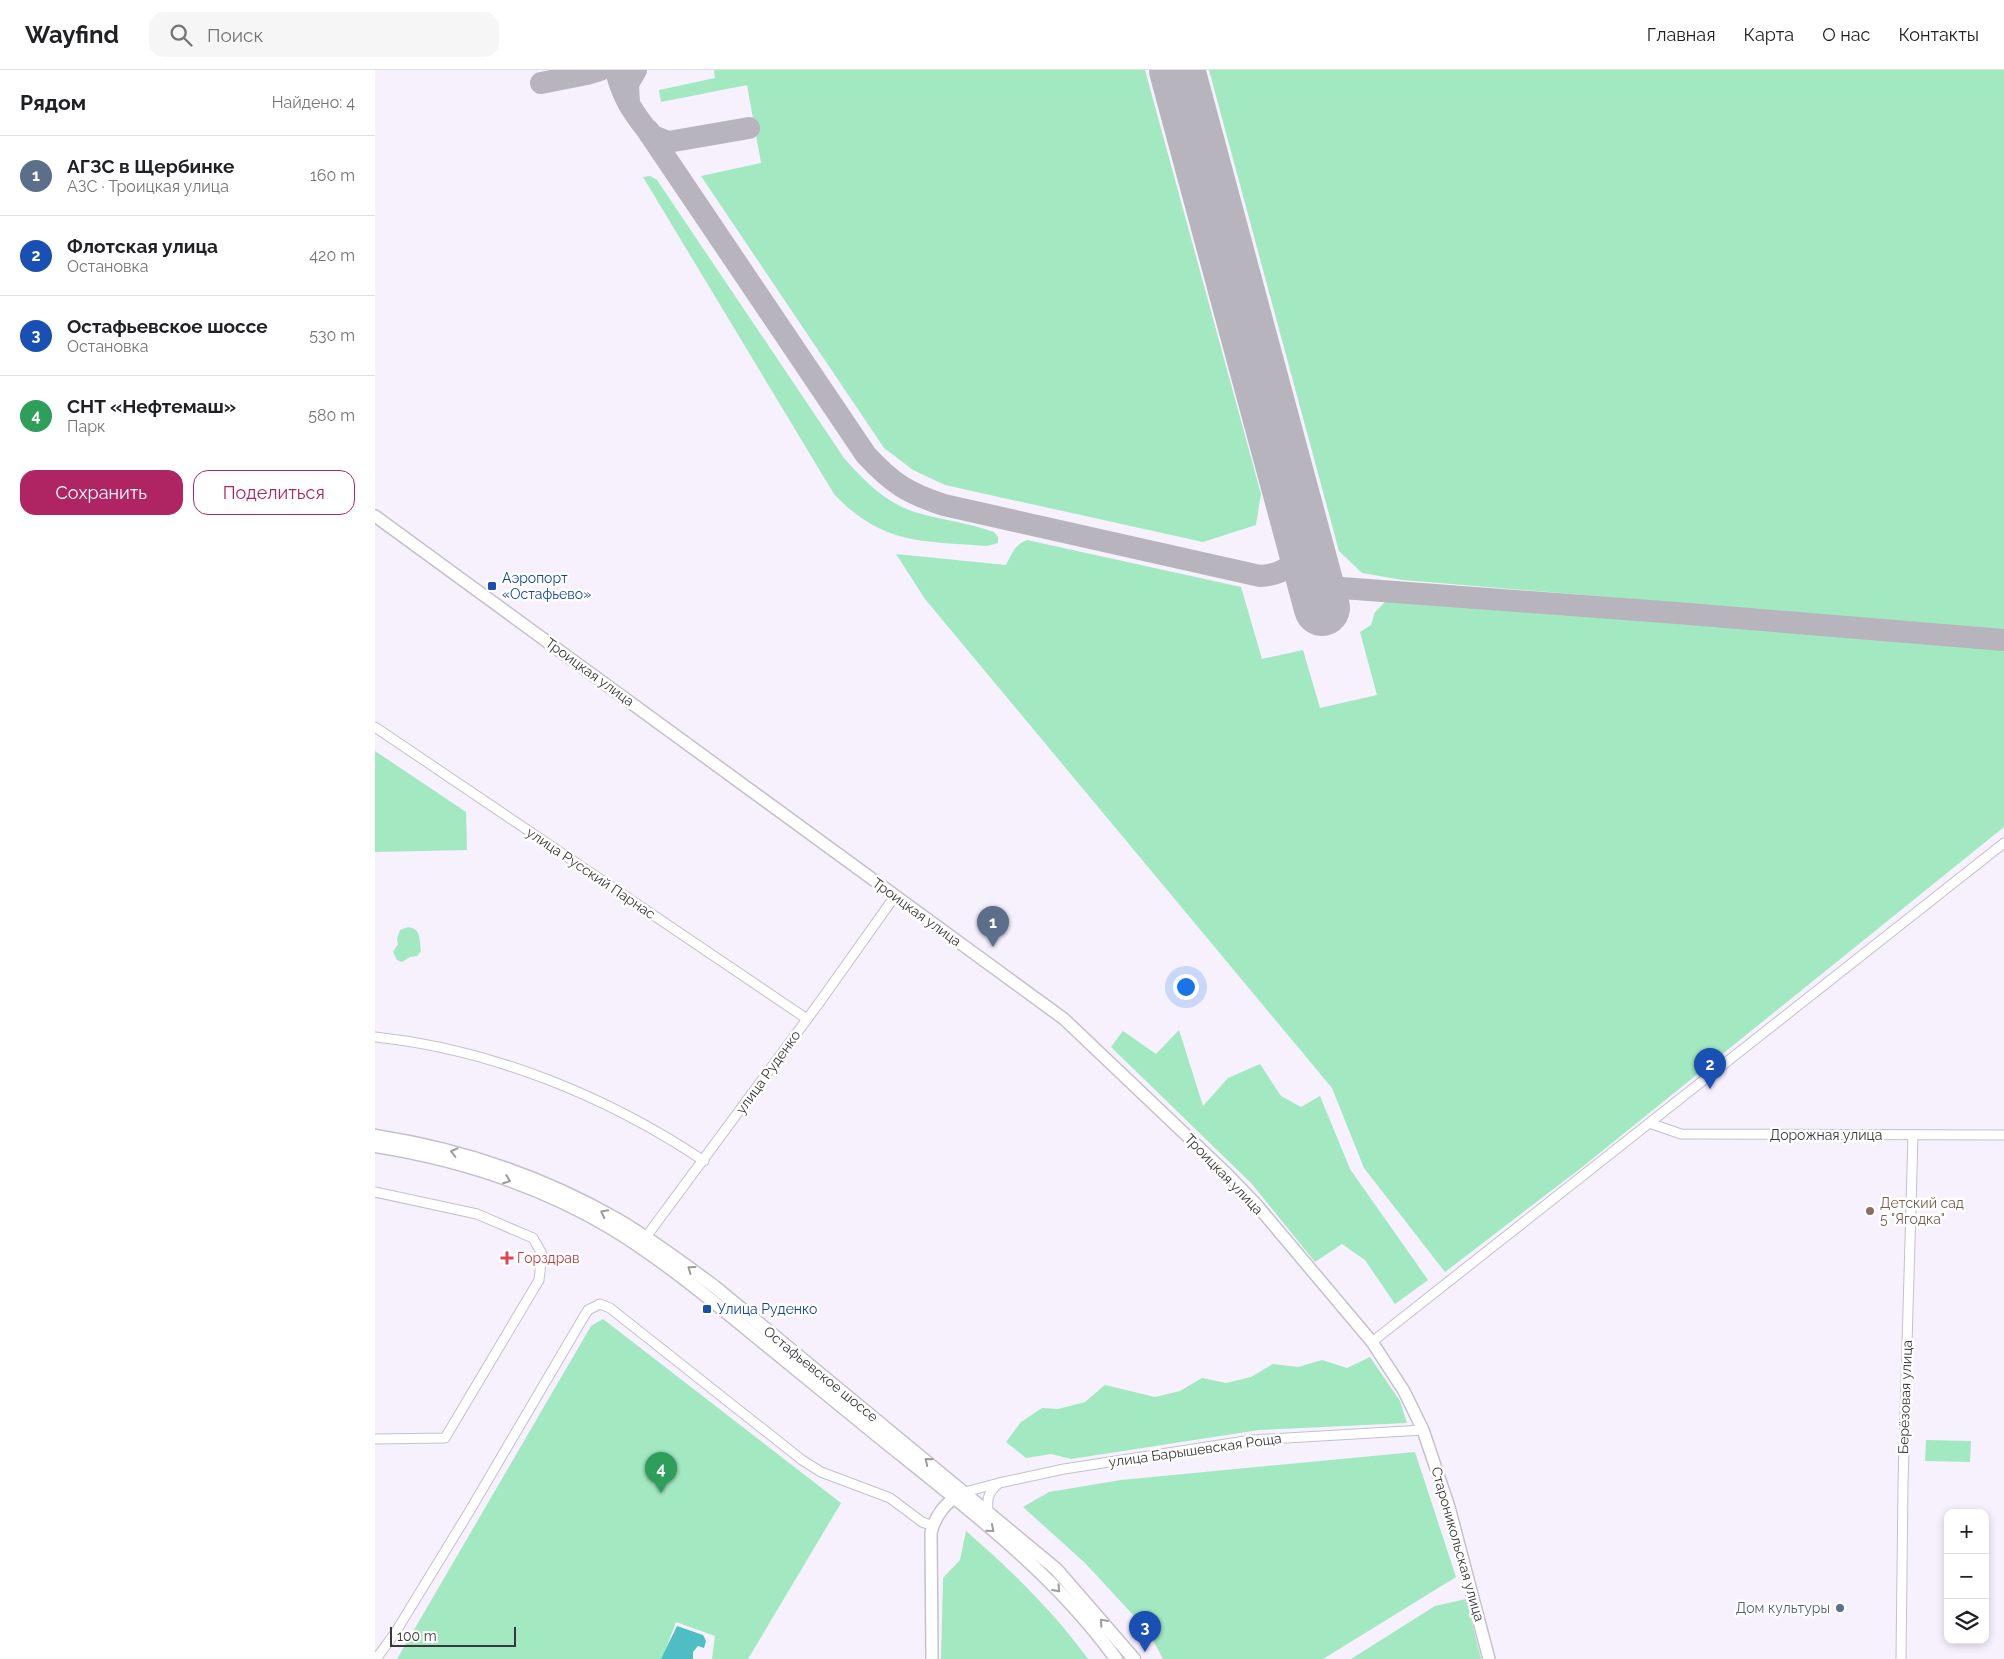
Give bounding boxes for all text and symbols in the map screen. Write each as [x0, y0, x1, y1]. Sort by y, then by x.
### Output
search box [149, 12, 499, 57]
text: Wayfind [25, 20, 119, 49]
icon: search [167, 21, 195, 49]
text: Поиск [207, 24, 263, 46]
text: Главная [1647, 24, 1715, 45]
text: Карта [1743, 24, 1794, 45]
text: О нас [1822, 24, 1870, 45]
text: Контакты [1898, 24, 1979, 45]
text: Рядом [20, 90, 86, 115]
text: Найдено: 4 [272, 93, 355, 112]
text: АГЗС в Щербинке [67, 155, 234, 177]
text: 1 [32, 166, 40, 185]
text: 160 m [310, 166, 355, 185]
text: АЗС · Троицкая улица [67, 177, 229, 196]
text: Флотская улица [67, 235, 218, 257]
text: 2 [31, 246, 41, 265]
text: 420 m [309, 246, 355, 265]
text: Остановка [67, 257, 149, 276]
text: Остафьевское шоссе [67, 315, 268, 337]
text: 3 [32, 326, 40, 345]
text: 530 m [309, 326, 355, 345]
text: Остановка [67, 337, 149, 356]
text: СНТ «Нефтемаш» [67, 395, 236, 417]
text: 4 [31, 406, 41, 425]
text: 580 m [308, 406, 355, 425]
text: Парк [67, 417, 105, 436]
button: Сохранить [20, 470, 183, 515]
button: Поделиться [193, 470, 355, 515]
place label: Аэропорт «Остафьево» [502, 570, 591, 602]
marker: Аэропорт «Остафьево» [486, 580, 498, 592]
street label: Троицкая улица [543, 634, 637, 710]
street label: улица Русский Парнас [524, 824, 659, 922]
street label: Троицкая улица [870, 874, 964, 950]
pin: 1 [977, 906, 1009, 947]
your location [1173, 974, 1199, 1000]
street label: улица Руденко [732, 1027, 804, 1117]
pin: 2 [1694, 1048, 1726, 1089]
street label: Дорожная улица [1770, 1127, 1882, 1143]
street label: Троицкая улица [1182, 1130, 1266, 1218]
one-way arrow [450, 1147, 458, 1157]
one-way arrow [502, 1174, 510, 1184]
place label: Детский сад 5 "Ягодка" [1880, 1195, 1964, 1227]
marker: Детский сад 5 "Ягодка" [1864, 1205, 1876, 1217]
one-way arrow [600, 1209, 609, 1219]
place label: Горздрав [517, 1250, 579, 1266]
marker: Горздрав [501, 1252, 513, 1264]
one-way arrow [687, 1266, 697, 1275]
place label: Улица Руденко [717, 1301, 817, 1317]
marker: Улица Руденко [701, 1303, 713, 1315]
street label: Остафьевское шоссе [761, 1323, 881, 1425]
street label: Берёзовая улица [1895, 1340, 1915, 1454]
street label: улица Барышевская Роща [1107, 1430, 1283, 1470]
pin: 4 [645, 1452, 677, 1493]
one-way arrow [924, 1458, 933, 1467]
street label: Староникольская улица [1428, 1465, 1488, 1623]
map controls [1944, 1509, 1989, 1644]
button: + [1944, 1509, 1989, 1554]
one-way arrow [985, 1524, 994, 1533]
button: − [1944, 1554, 1989, 1599]
one-way arrow [1051, 1583, 1060, 1592]
button: layers [1944, 1599, 1989, 1644]
place label: Дом культуры [1736, 1600, 1830, 1616]
marker: Дом культуры [1834, 1602, 1846, 1614]
pin: 3 [1129, 1611, 1161, 1652]
one-way arrow [1100, 1618, 1109, 1627]
scale bar [390, 1624, 516, 1647]
text: 100 m [397, 1628, 437, 1644]

